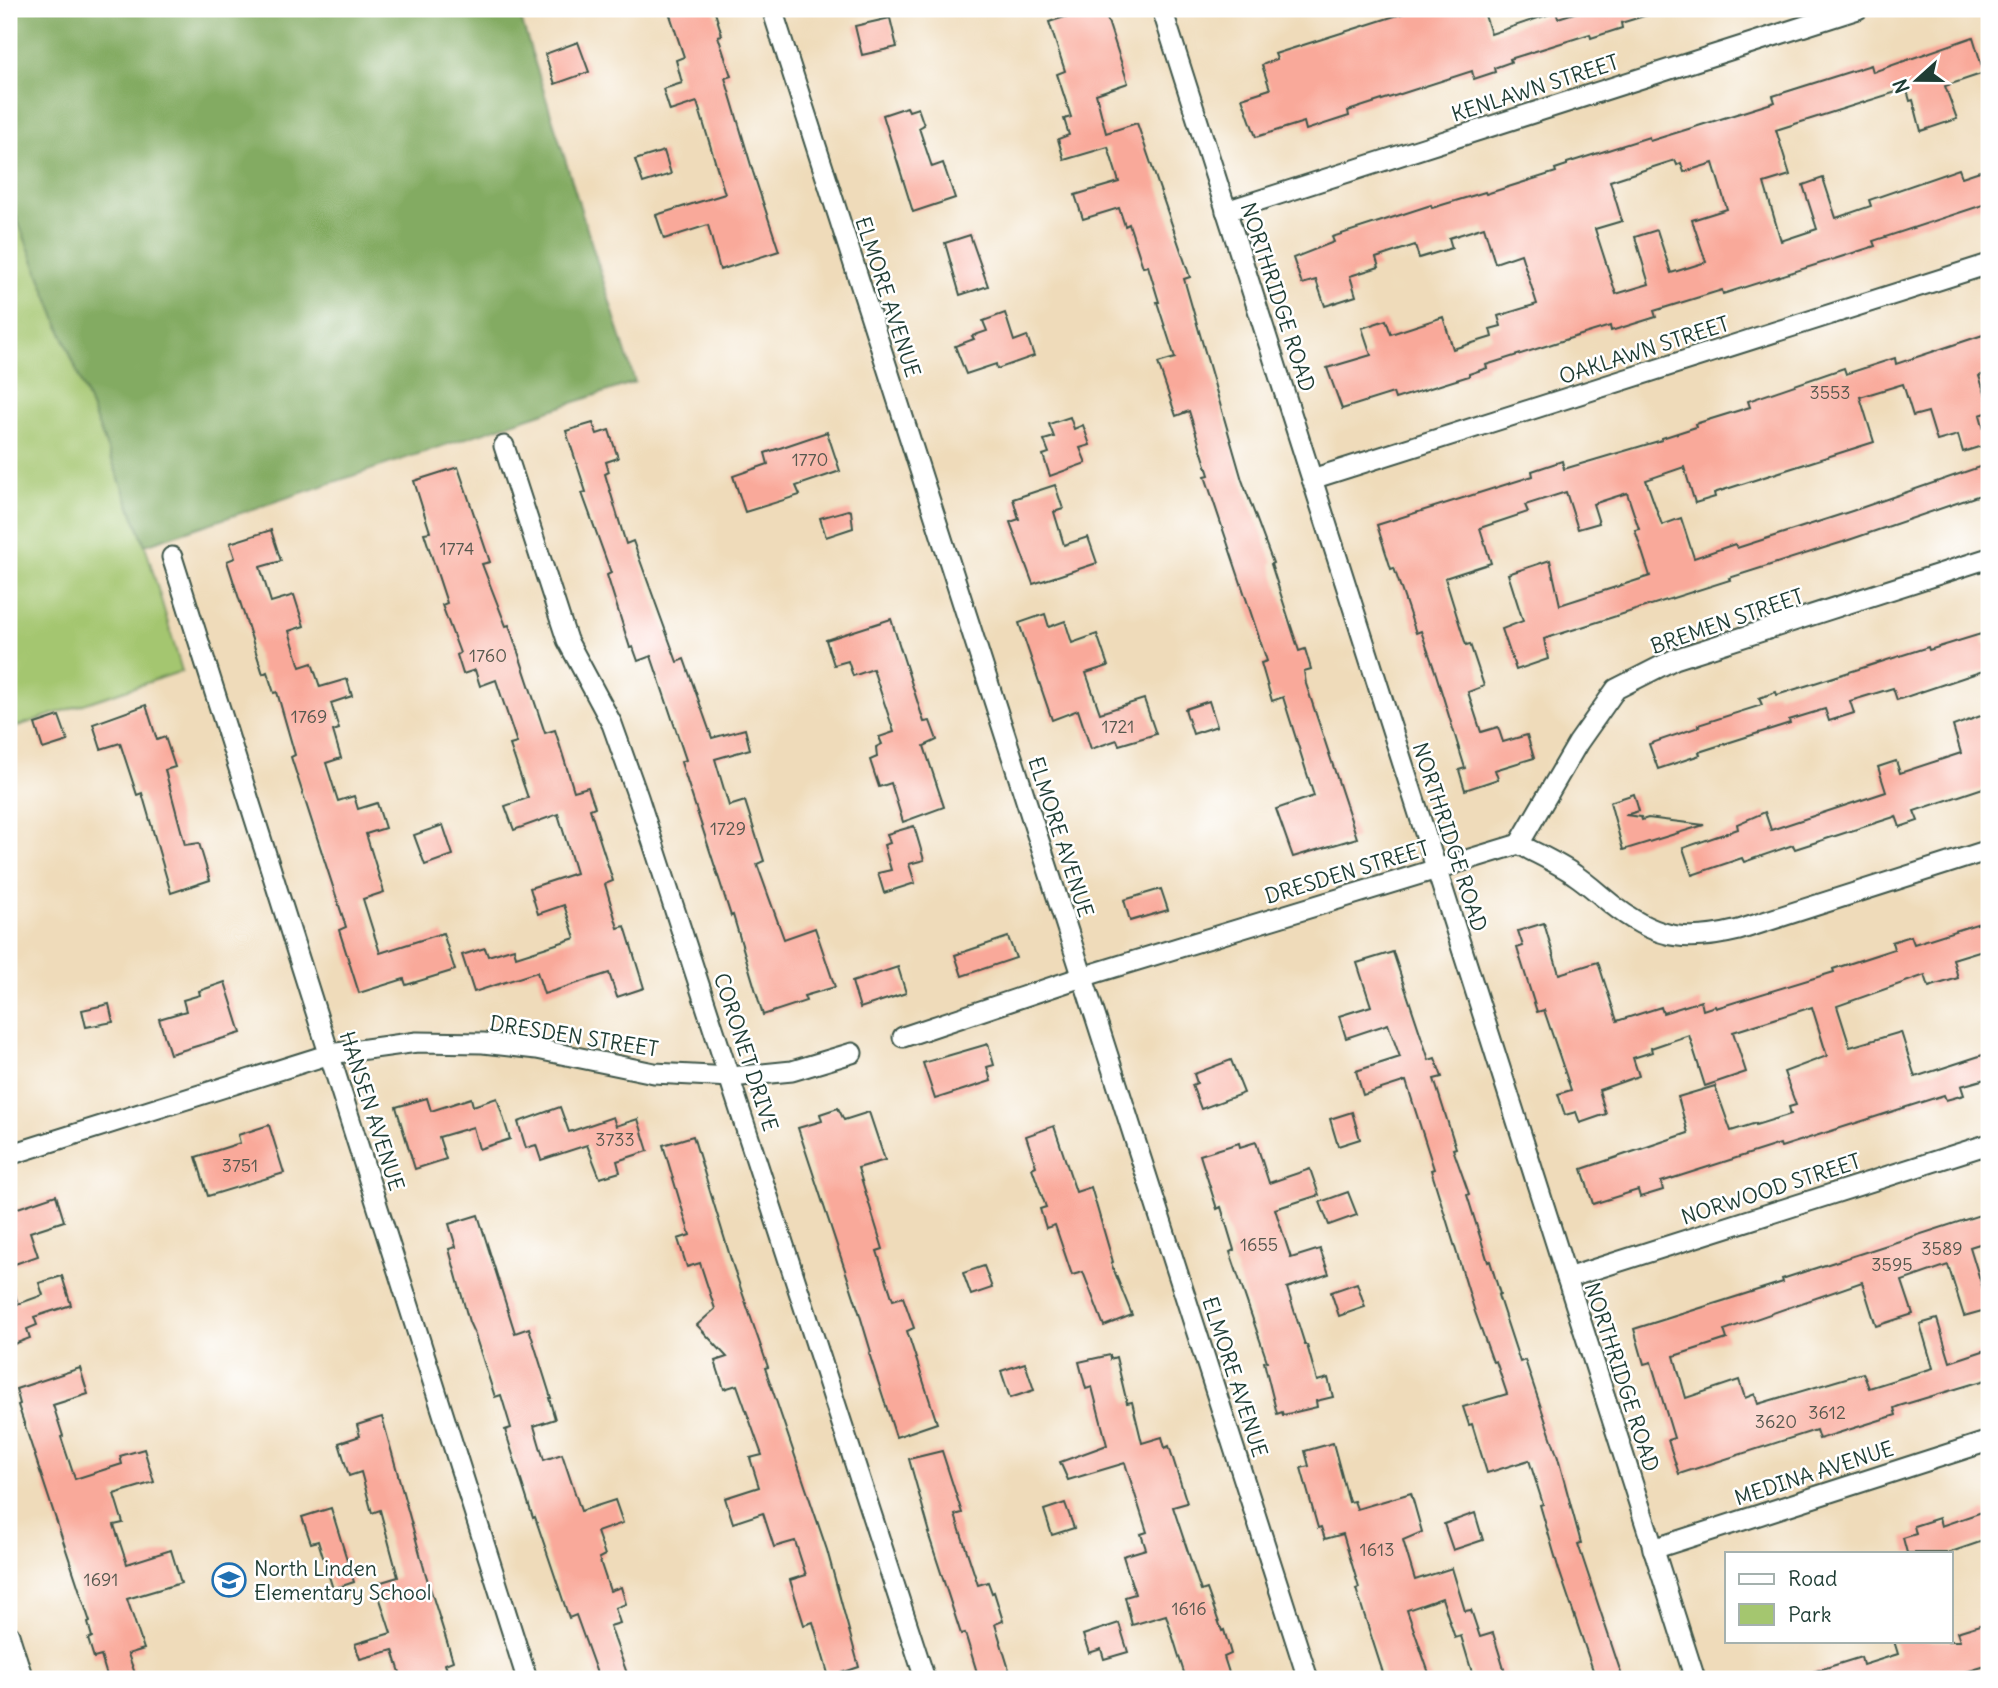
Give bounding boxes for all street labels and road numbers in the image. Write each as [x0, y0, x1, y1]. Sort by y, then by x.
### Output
street label: KENLAWN STREET [1448, 48, 1622, 128]
street label: NORTHRIDGE ROAD [1235, 199, 1321, 395]
street label: ELMORE AVENUE [849, 213, 927, 381]
street label: OAKLAWN STREET [1556, 310, 1732, 390]
street label: BREMEN STREET [1647, 582, 1807, 660]
street label: NORTHRIDGE ROAD [1407, 739, 1493, 935]
street label: ELMORE AVENUE [1022, 753, 1100, 921]
street label: DRESDEN STREET [1262, 834, 1432, 910]
street label: CORONET DRIVE [708, 969, 784, 1135]
street label: DRESDEN STREET [488, 1009, 660, 1063]
street label: HANSEN AVENUE [333, 1028, 411, 1194]
street label: NORWOOD STREET [1678, 1147, 1864, 1231]
street label: NORTHRIDGE ROAD [1579, 1279, 1665, 1475]
street label: ELMORE AVENUE [1196, 1293, 1274, 1461]
street label: MEDINA AVENUE [1731, 1435, 1897, 1511]

